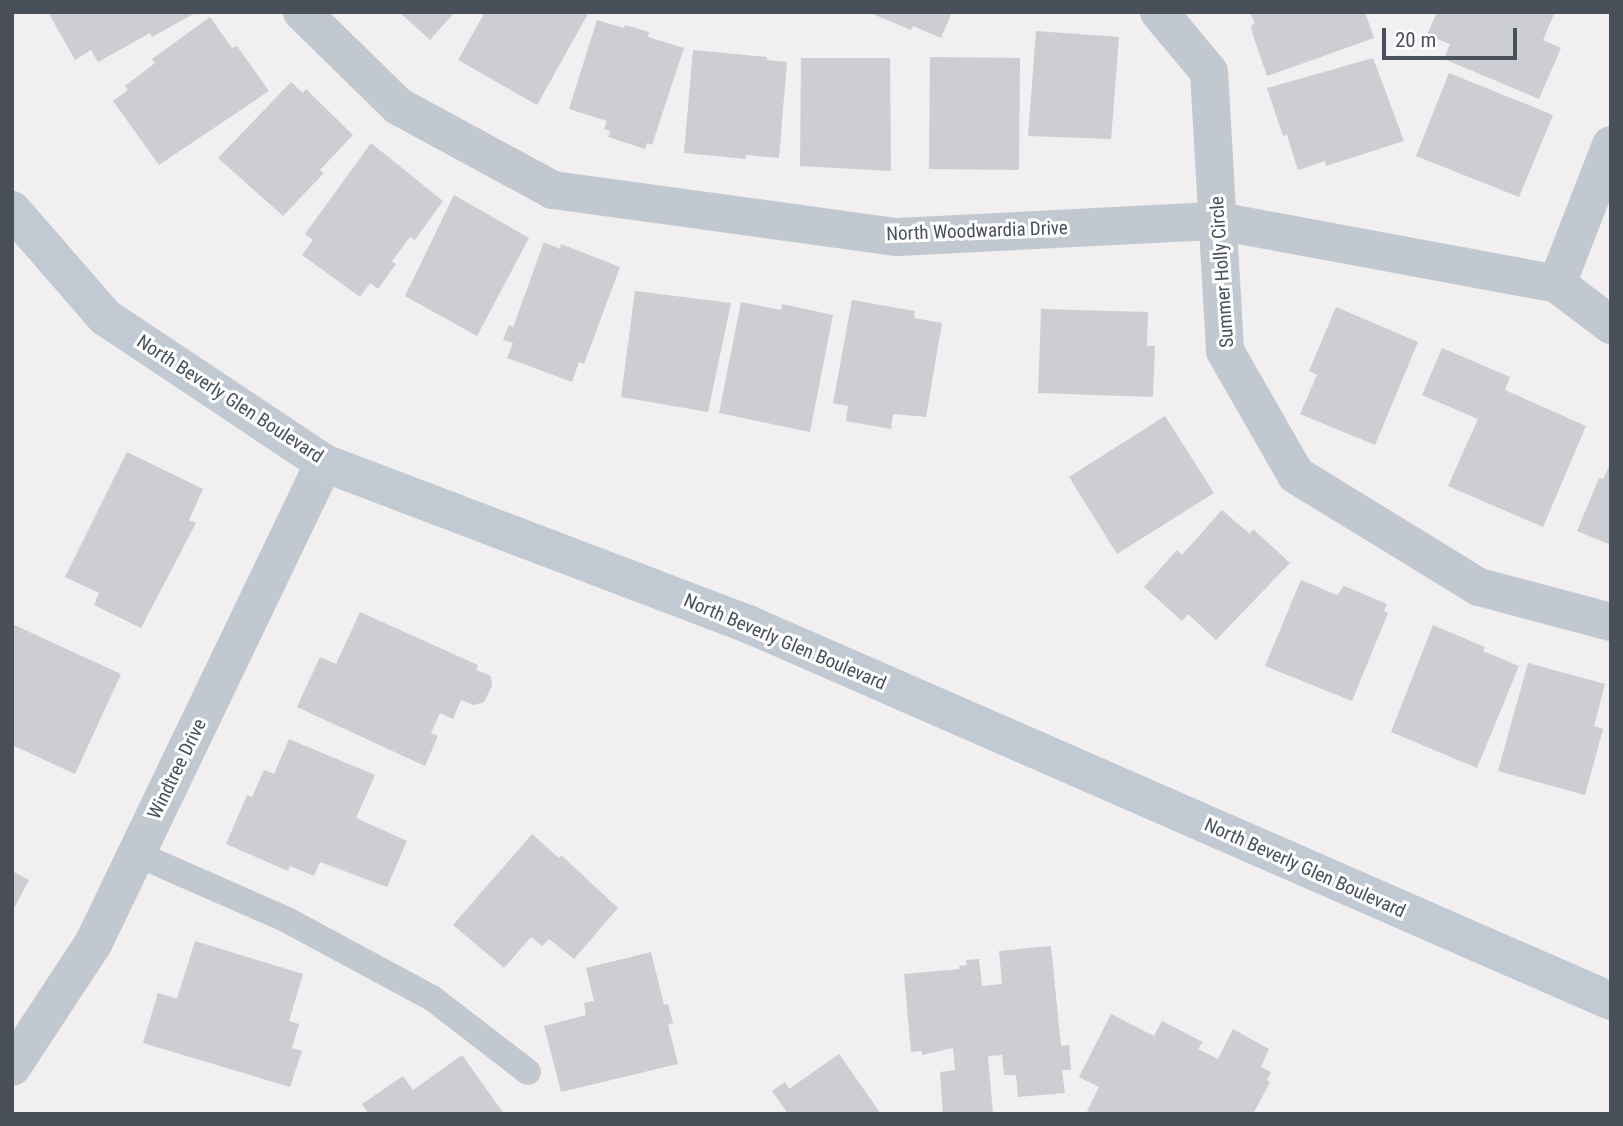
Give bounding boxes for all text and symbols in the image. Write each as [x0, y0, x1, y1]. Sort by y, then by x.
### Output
scale bar [1385, 14, 1520, 58]
text: 20 m [1395, 28, 1436, 52]
street label: Summer Holly Circle [1205, 195, 1239, 349]
street label: North Woodwardia Drive [886, 216, 1068, 246]
street label: North Beverly Glen Boulevard [133, 330, 327, 468]
street label: North Beverly Glen Boulevard [680, 589, 890, 695]
street label: Windtree Drive [143, 715, 211, 823]
street label: North Beverly Glen Boulevard [1201, 813, 1409, 923]

